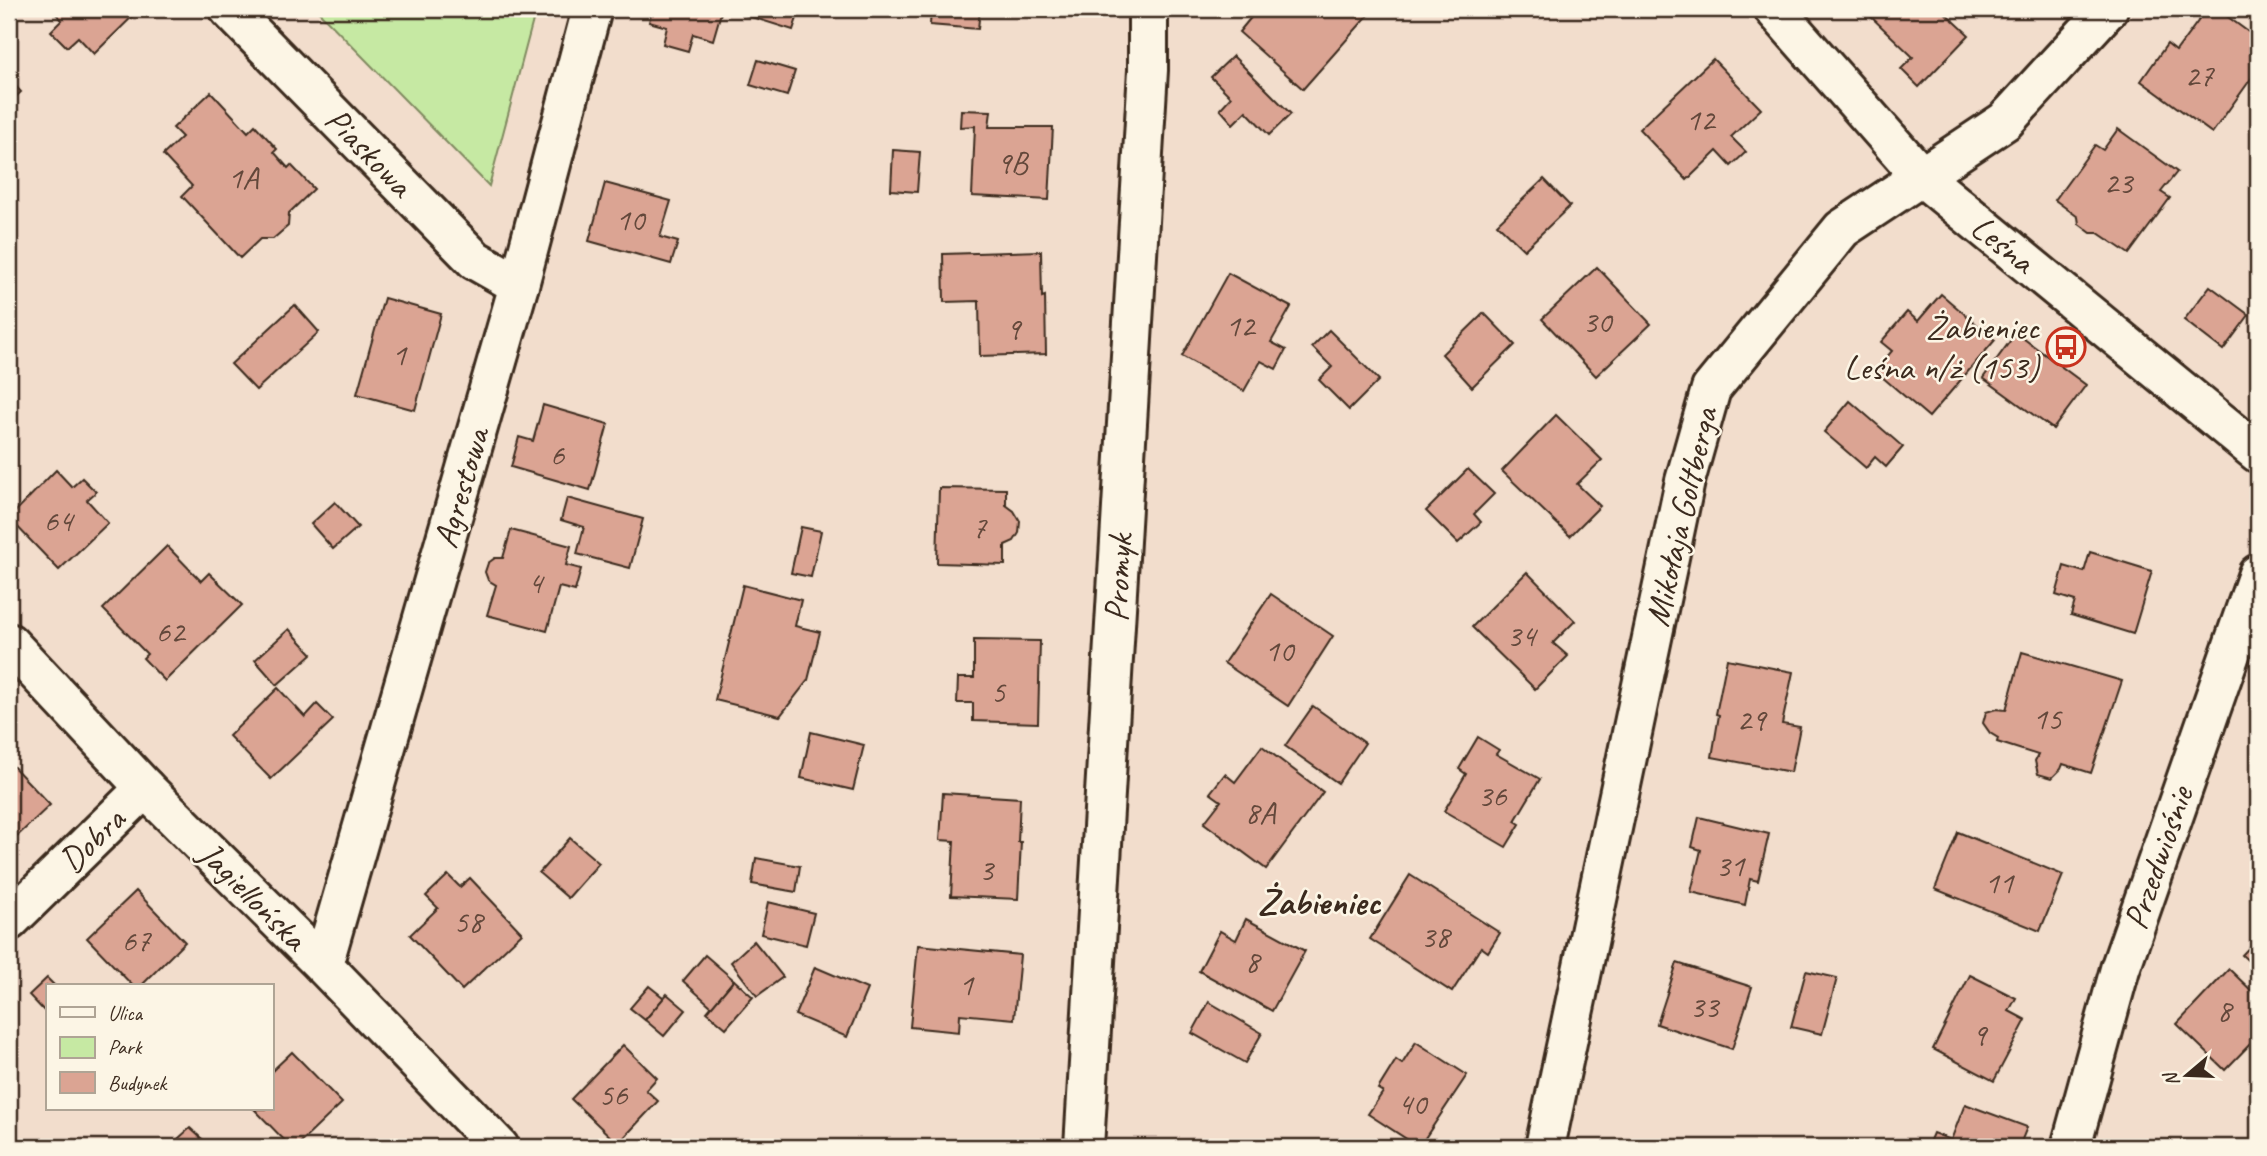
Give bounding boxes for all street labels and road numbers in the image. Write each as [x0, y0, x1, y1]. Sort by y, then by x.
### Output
street label: Piaskowa [315, 98, 424, 208]
street label: Leśna [1962, 205, 2046, 285]
street label: Mikołaja Goltberga [1634, 402, 1728, 631]
street label: Agrestowa [423, 420, 500, 553]
street label: Promyk [1093, 530, 1143, 623]
street label: Przedwiośnie [2113, 778, 2204, 935]
street label: Dobra [49, 796, 136, 882]
street label: Jagiellońska [188, 831, 319, 962]

